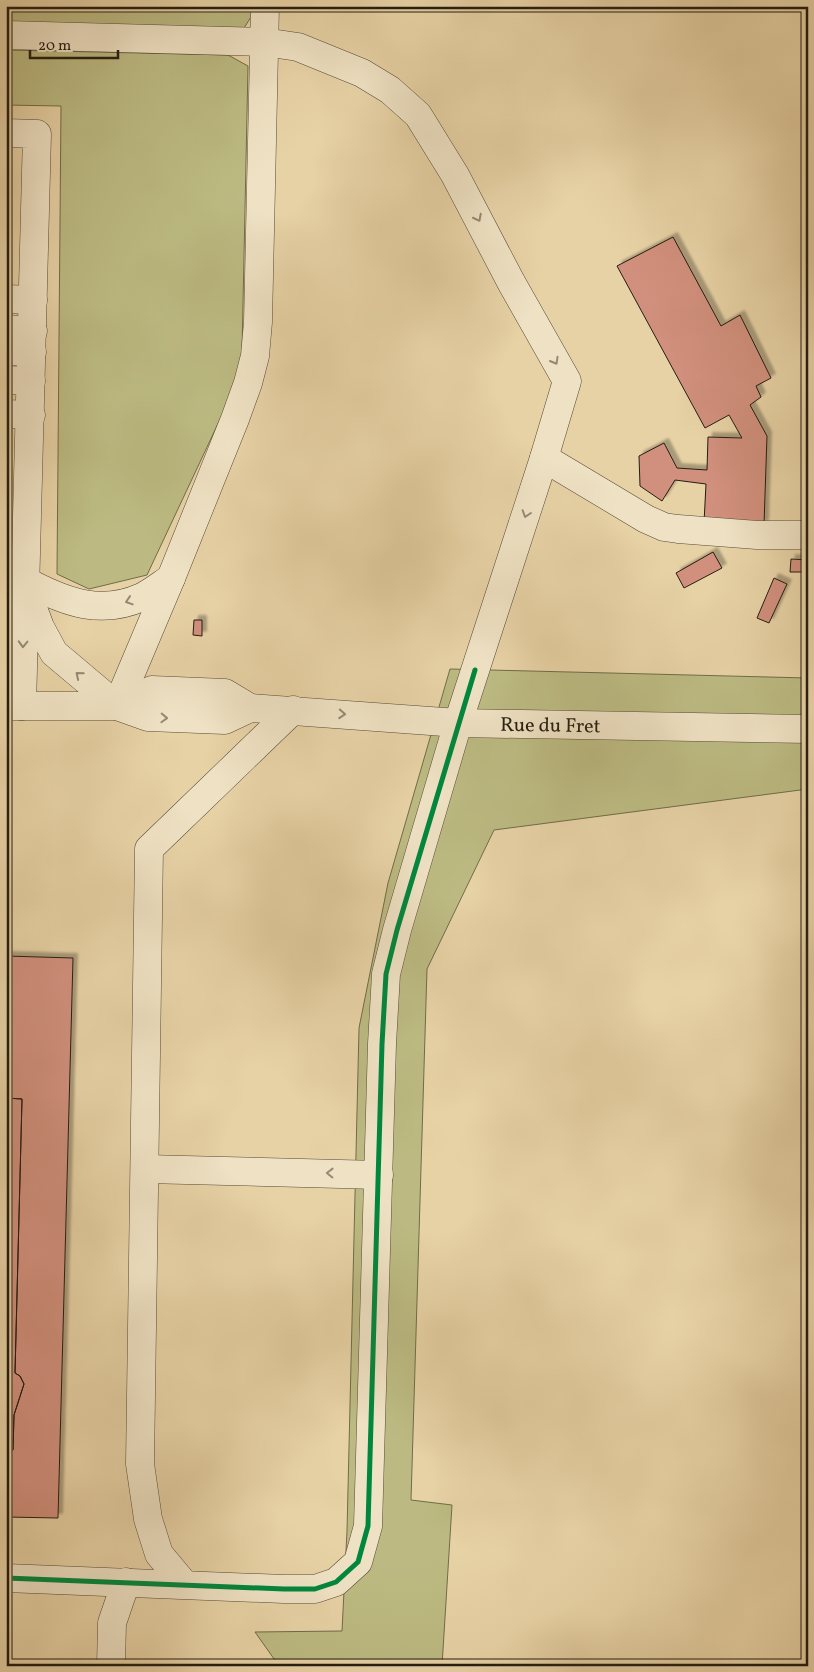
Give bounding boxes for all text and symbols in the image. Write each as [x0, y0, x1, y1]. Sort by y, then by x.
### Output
scale bar [30, 28, 118, 60]
text: 20 m [38, 36, 71, 57]
one-way arrow [472, 213, 482, 222]
one-way arrow [549, 355, 559, 364]
one-way arrow [521, 509, 531, 518]
one-way arrow [125, 596, 133, 606]
one-way arrow [18, 640, 29, 648]
one-way arrow [76, 671, 85, 680]
one-way arrow [338, 708, 346, 719]
one-way arrow [160, 712, 168, 723]
street label: Rue du Fret [500, 712, 601, 741]
one-way arrow [326, 1168, 334, 1179]

